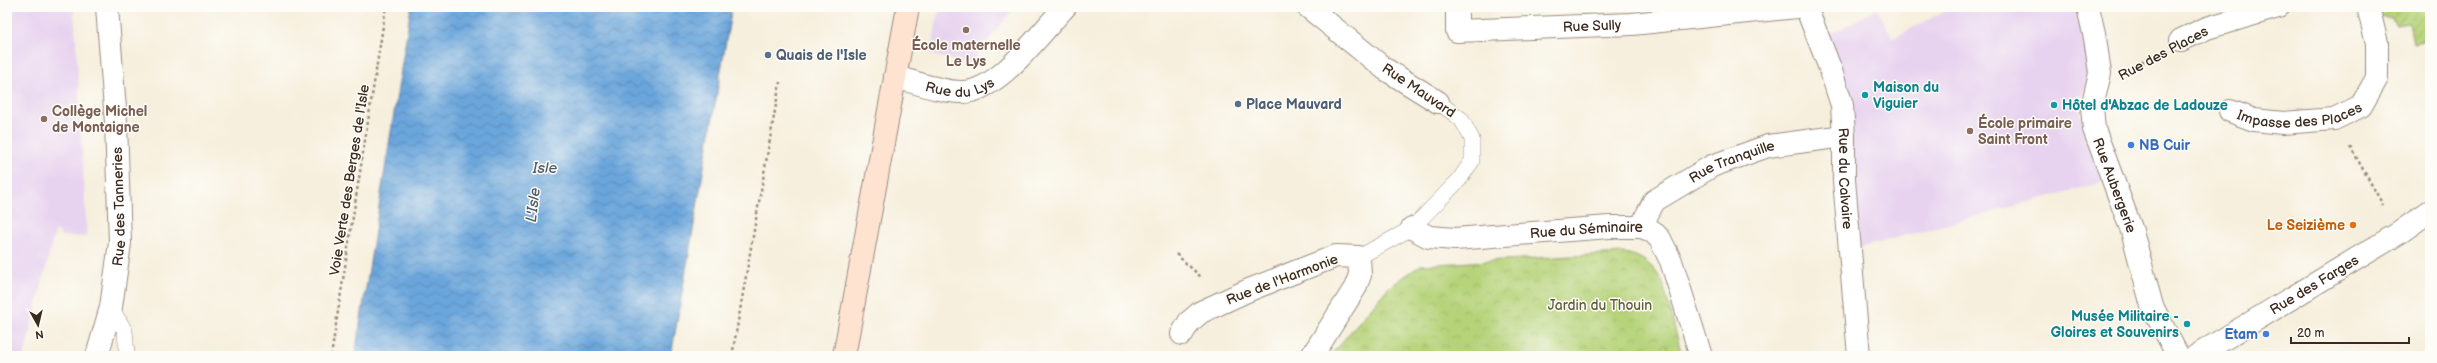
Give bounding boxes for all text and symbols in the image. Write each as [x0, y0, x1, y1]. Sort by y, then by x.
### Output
street label: Rue Sully [1562, 16, 1622, 36]
street label: Rue des Places [2115, 23, 2211, 84]
marker: École maternelle Le Lys [961, 25, 971, 35]
place label: École maternelle Le Lys [911, 35, 1021, 70]
place label: Quais de l'Isle [776, 47, 866, 64]
marker: Quais de l'Isle [763, 50, 773, 60]
street label: Rue Mauvard [1379, 60, 1459, 121]
street label: Rue du Lys [923, 74, 998, 101]
place label: Maison du Viguier [1873, 79, 1939, 112]
street label: Voie Verte des Berges de l'Isle [326, 83, 373, 277]
marker: Maison du Viguier [1860, 90, 1870, 100]
place label: Place Mauvard [1246, 96, 1342, 113]
place label: Hôtel d'Abzac de Ladouze [2062, 97, 2228, 114]
marker: Place Mauvard [1233, 99, 1243, 109]
street label: Impasse des Places [2235, 99, 2365, 132]
marker: Hôtel d'Abzac de Ladouze [2049, 100, 2059, 110]
place label: Collège Michel de Montaigne [52, 103, 147, 136]
place label: École primaire Saint Front [1978, 113, 2072, 148]
marker: Collège Michel de Montaigne [39, 114, 49, 124]
marker: École primaire Saint Front [1965, 126, 1975, 136]
street label: Rue du Calvaire [1834, 127, 1856, 230]
street label: Rue Aubergerie [2089, 135, 2140, 235]
street label: Rue Tranquille [1686, 137, 1776, 187]
place label: NB Cuir [2139, 137, 2190, 154]
marker: NB Cuir [2126, 140, 2136, 150]
street label: Rue des Tanneries [109, 147, 129, 267]
water label: Isle [532, 159, 557, 178]
water label: L'Isle [522, 186, 545, 223]
place label: Le Seizième [2267, 217, 2345, 234]
street label: Rue du Séminaire [1529, 219, 1643, 242]
marker: Le Seizième [2348, 220, 2358, 230]
street label: Rue de l'Harmonie [1224, 250, 1341, 309]
street label: Rue des Farges [2267, 251, 2362, 318]
park label: Jardin du Thouin [1548, 297, 1652, 314]
north arrow [18, 305, 58, 345]
place label: Musée Militaire - Gloires et Souvenirs [2051, 308, 2179, 341]
marker: Musée Militaire - Gloires et Souvenirs [2182, 319, 2192, 329]
scale bar [2291, 319, 2409, 345]
place label: Etam [2224, 326, 2258, 343]
text: 20 m [2297, 326, 2324, 341]
text: N [34, 327, 44, 341]
marker: Etam [2261, 329, 2271, 339]

